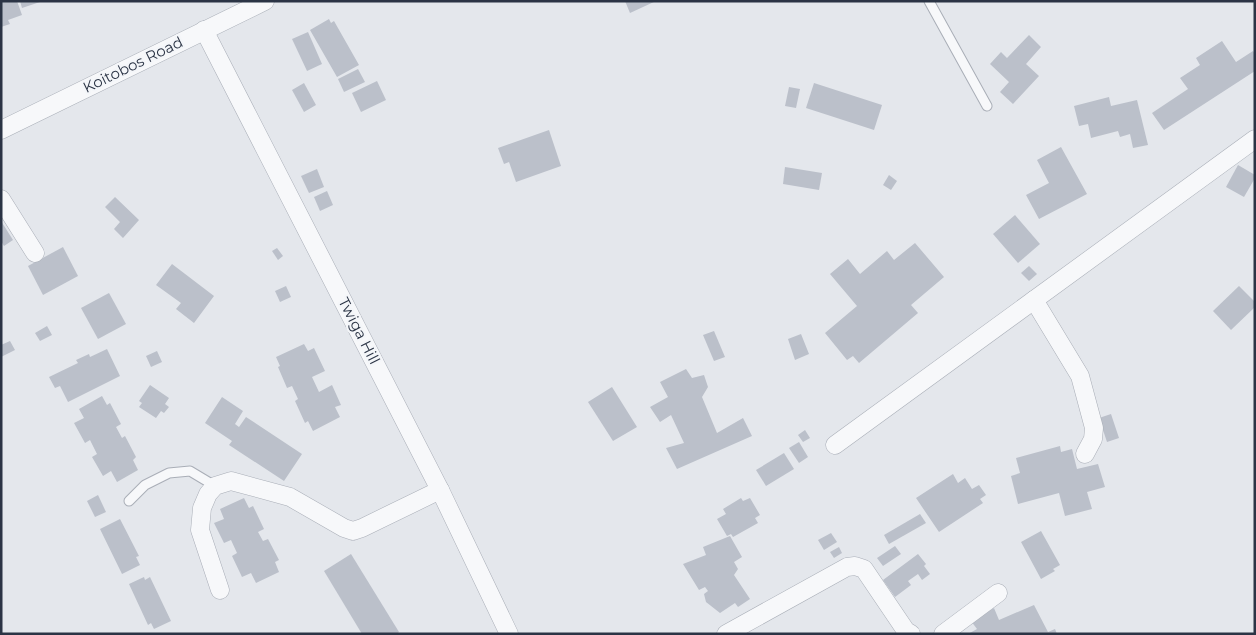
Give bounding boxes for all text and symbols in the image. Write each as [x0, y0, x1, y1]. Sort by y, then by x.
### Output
street label: Koitobos Road [80, 32, 186, 97]
street label: Twiga Hill [334, 294, 384, 367]

